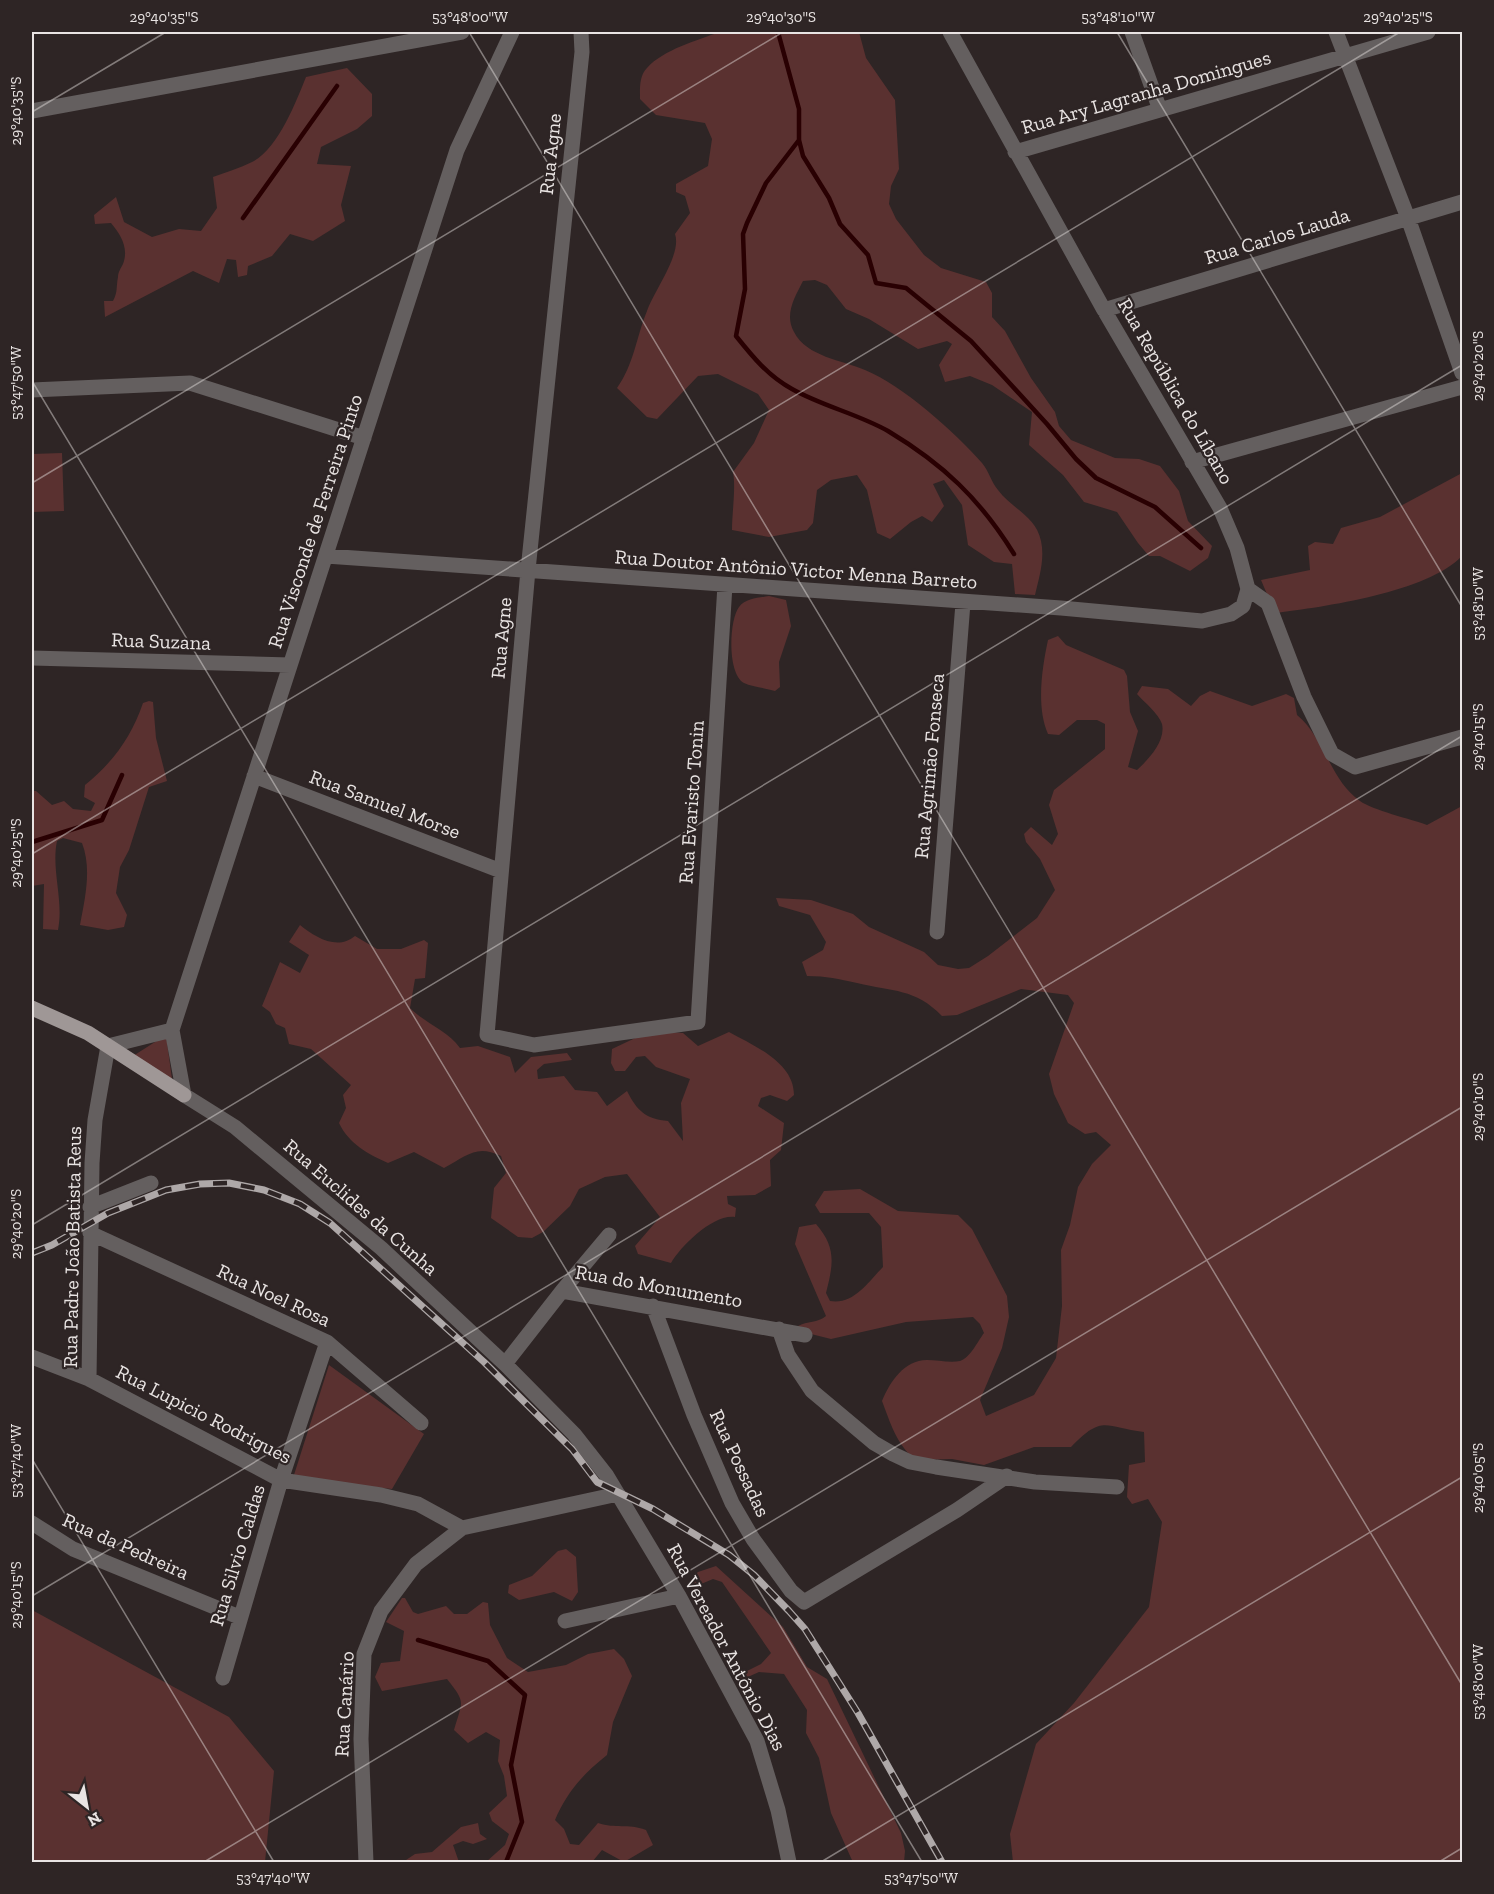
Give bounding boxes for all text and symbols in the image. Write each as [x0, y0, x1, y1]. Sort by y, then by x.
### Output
text: 29°40'35"S [129, 8, 199, 26]
text: 53°48'00"W [432, 8, 508, 26]
text: 29°40'30"S [746, 8, 816, 26]
text: 53°48'10"W [1081, 8, 1155, 26]
text: 29°40'25"S [1363, 8, 1433, 26]
street label: Rua Ary Lagranha Domingues [1019, 45, 1273, 139]
text: 29°40'35"S [7, 76, 25, 146]
street label: Rua Agne [534, 112, 566, 196]
street label: Rua Carlos Lauda [1202, 203, 1353, 269]
street label: Rua República do Líbano [1113, 294, 1239, 488]
text: 29°40'20"S [1469, 331, 1487, 401]
text: 53°47'50"W [7, 346, 25, 420]
street label: Rua Visconde de Ferreira Pinto [263, 391, 367, 651]
street label: Rua Doutor Antônio Victor Menna Barreto [614, 544, 978, 594]
text: 53°48'10"W [1469, 567, 1487, 641]
street label: Rua Agne [485, 596, 517, 680]
street label: Rua Suzana [111, 627, 212, 655]
street label: Rua Agrimão Fonseca [909, 672, 949, 860]
text: 29°40'15"S [1469, 703, 1487, 771]
street label: Rua Evaristo Tonin [673, 719, 709, 885]
street label: Rua Samuel Morse [306, 764, 464, 844]
text: 29°40'25"S [7, 818, 25, 888]
text: 29°40'10"S [1469, 1073, 1487, 1141]
street label: Rua Padre João Batista Reus [58, 1126, 86, 1368]
street label: Rua Euclides da Cunha [279, 1134, 443, 1281]
text: 29°40'20"S [7, 1189, 25, 1259]
street label: Rua Noel Rosa [213, 1258, 335, 1332]
street label: Rua do Monumento [573, 1259, 745, 1313]
street label: Rua Lupicio Rodrigues [112, 1359, 296, 1469]
street label: Rua Possadas [705, 1406, 775, 1520]
text: 53°47'40"W [7, 1424, 25, 1498]
text: 29°40'05"S [1469, 1443, 1487, 1513]
street label: Rua Silvio Caldas [204, 1481, 270, 1629]
street label: Rua da Pedreira [59, 1507, 193, 1585]
street label: Rua Vereador Antônio Dias [662, 1539, 792, 1755]
text: 29°40'15"S [7, 1561, 25, 1629]
text: 53°48'00"W [1469, 1644, 1487, 1720]
street label: Rua Canário [329, 1651, 359, 1757]
north arrow [57, 1777, 117, 1837]
text: N [84, 1808, 105, 1831]
text: 53°47'40"W [236, 1869, 310, 1887]
text: 53°47'50"W [884, 1869, 958, 1887]

